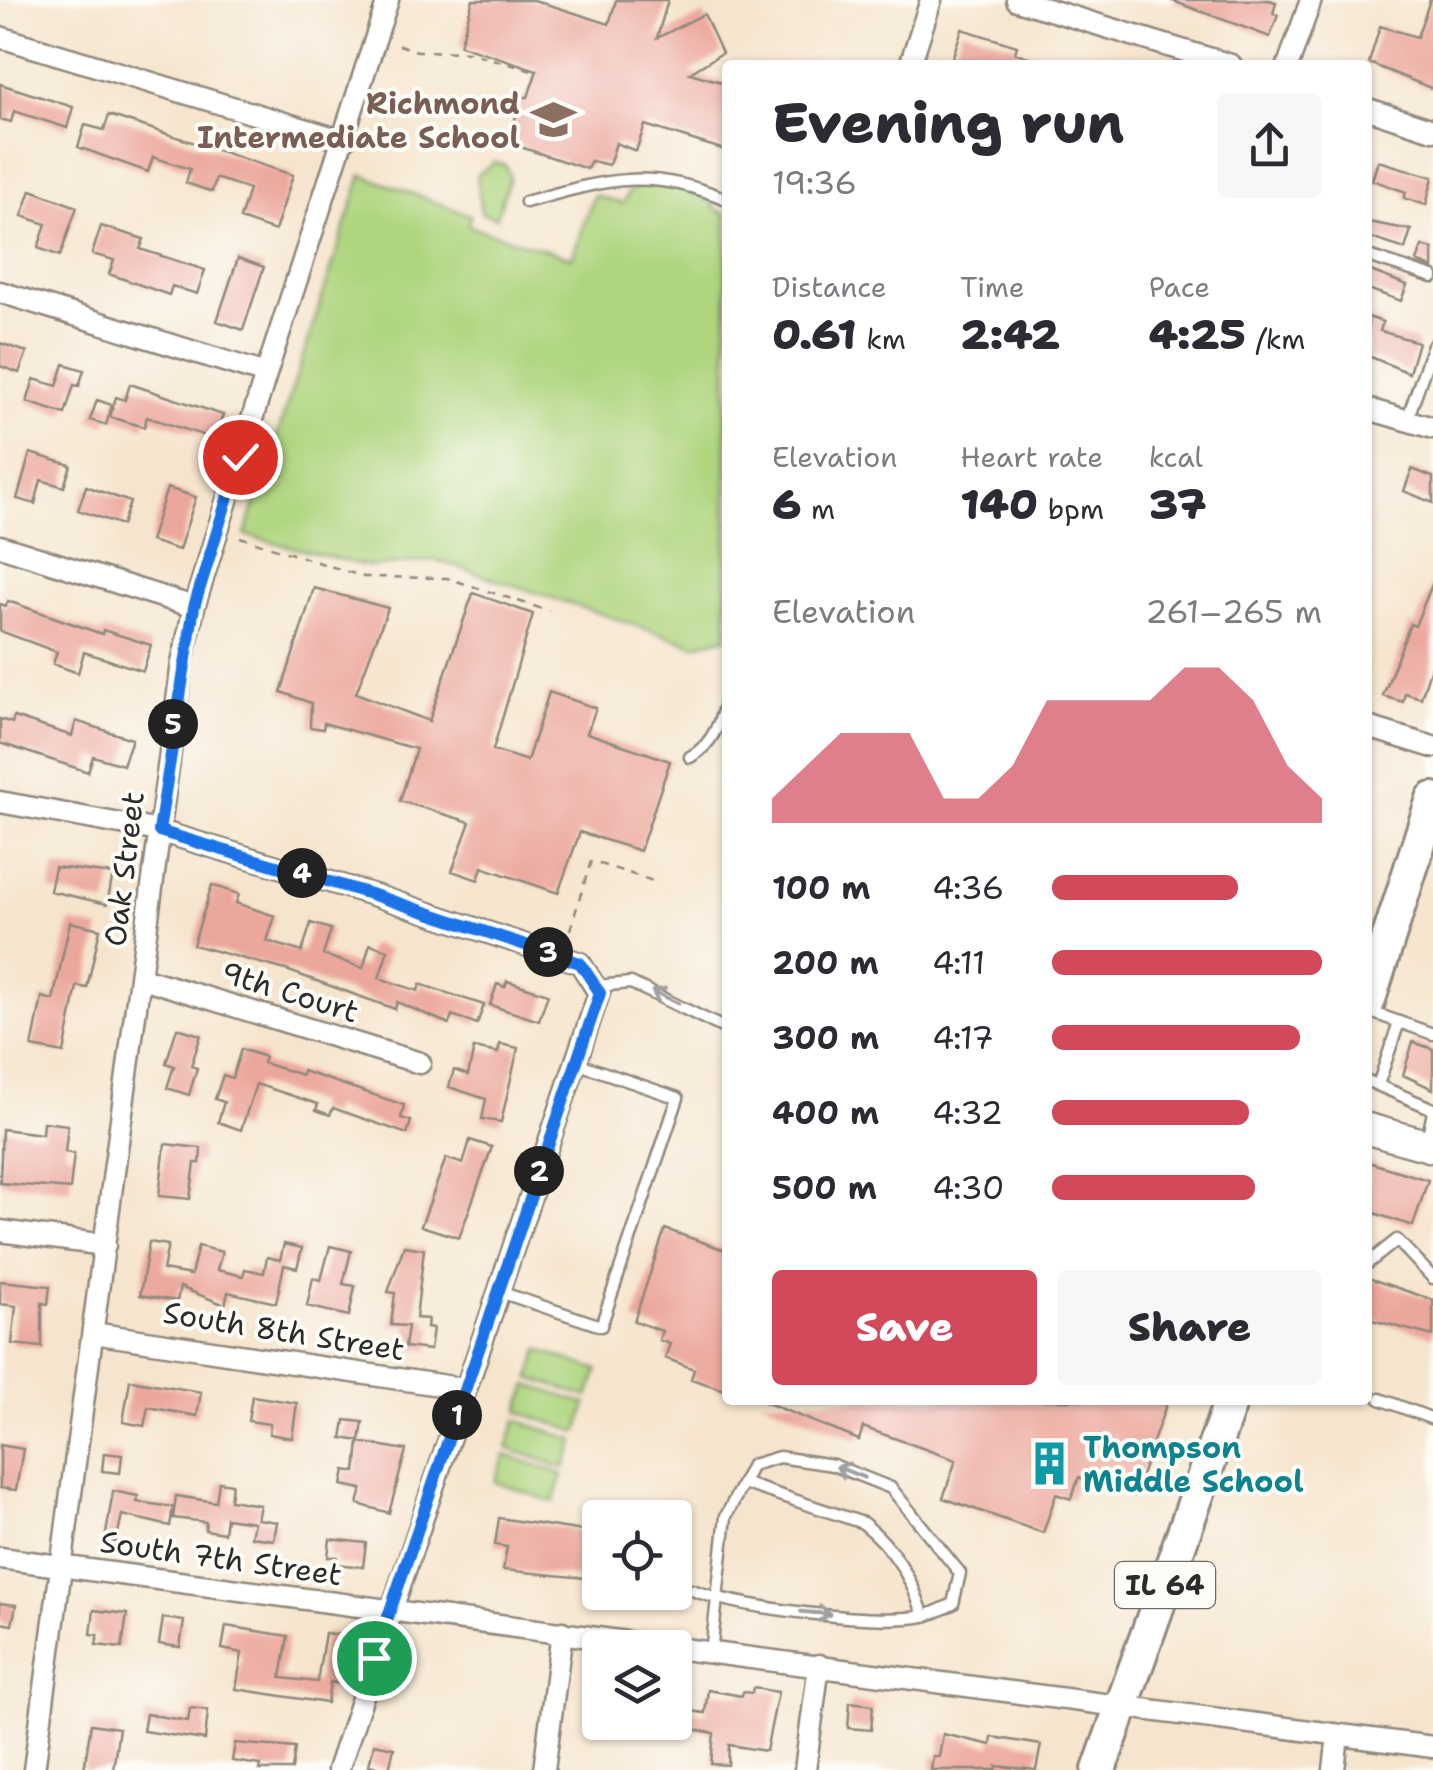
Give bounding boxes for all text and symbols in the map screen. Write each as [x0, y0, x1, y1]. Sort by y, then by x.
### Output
place label: Richmond Intermediate School [197, 83, 520, 158]
text: Evening run [772, 86, 1124, 160]
button: share [1217, 93, 1322, 198]
school or university icon: Richmond Intermediate School [529, 96, 577, 144]
text: 19:36 [772, 161, 857, 204]
text: Distance [772, 268, 887, 306]
text: Time [960, 268, 1025, 306]
text: Pace [1149, 268, 1210, 306]
text: 0.61 [772, 306, 857, 362]
text: 2:42 [960, 306, 1060, 362]
text: 4:25 [1149, 306, 1246, 362]
text: km [857, 320, 906, 358]
text: /km [1246, 320, 1305, 358]
pin [198, 415, 283, 500]
icon: check [213, 430, 268, 485]
text: Elevation [772, 438, 897, 476]
text: Heart rate [960, 438, 1103, 476]
text: kcal [1149, 438, 1203, 476]
text: 6 [772, 476, 801, 532]
text: 140 [960, 476, 1038, 532]
text: 37 [1149, 476, 1206, 532]
text: m [801, 490, 835, 528]
text: bpm [1038, 490, 1104, 528]
text: Elevation [772, 590, 915, 633]
text: 261–265 m [1145, 590, 1322, 633]
pin: 5 [148, 699, 198, 749]
text: 5 [164, 705, 182, 743]
street label: Oak Street [94, 789, 154, 949]
pin: 4 [277, 848, 327, 898]
text: 4 [292, 854, 312, 892]
text: 100 m [772, 866, 871, 909]
text: 4:36 [932, 866, 1004, 909]
pin: 3 [523, 927, 573, 977]
text: 3 [538, 933, 558, 971]
text: 200 m [772, 941, 879, 984]
text: 4:11 [932, 941, 985, 984]
street label: 9th Court [216, 952, 364, 1032]
one-way arrow [650, 987, 680, 1006]
text: 300 m [772, 1016, 879, 1059]
text: 4:17 [932, 1016, 994, 1059]
text: 400 m [772, 1091, 879, 1134]
text: 4:32 [932, 1091, 1003, 1134]
pin: 2 [514, 1146, 564, 1196]
text: 2 [529, 1152, 549, 1190]
text: 500 m [772, 1166, 877, 1209]
text: 4:30 [932, 1166, 1004, 1209]
button: Save [772, 1270, 1037, 1385]
button: Share [1057, 1270, 1322, 1385]
street label: South 8th Street [161, 1292, 407, 1370]
pin: 1 [432, 1390, 482, 1440]
text: 1 [451, 1396, 463, 1434]
place label: Thompson Middle School [1083, 1427, 1304, 1502]
building icon: Thompson Middle School [1026, 1440, 1074, 1488]
one-way arrow [836, 1461, 866, 1479]
map controls [582, 1500, 692, 1740]
button: locate [582, 1500, 692, 1610]
street label: South 7th Street [98, 1521, 344, 1595]
road number: IL 64 [1115, 1562, 1215, 1608]
one-way arrow [799, 1603, 832, 1622]
pin [332, 1616, 417, 1701]
button: layers [582, 1630, 692, 1740]
icon: arrive [347, 1631, 402, 1686]

